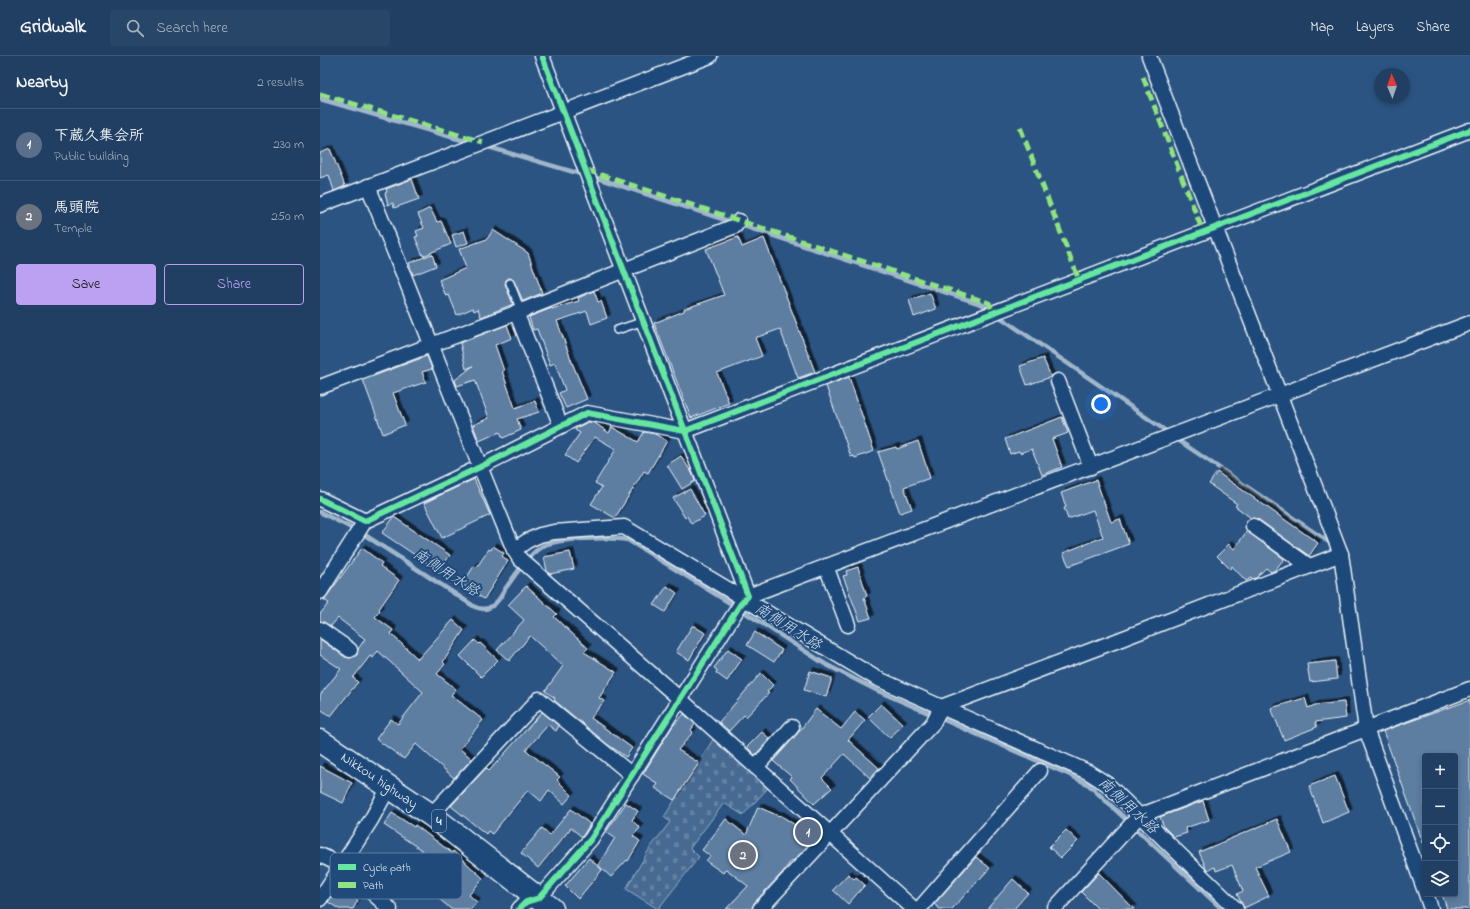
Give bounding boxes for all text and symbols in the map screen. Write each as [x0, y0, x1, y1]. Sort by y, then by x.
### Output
search box [110, 10, 390, 46]
text: Gridwalk [20, 14, 86, 41]
icon: search [124, 17, 146, 39]
text: Search here [156, 17, 228, 39]
text: Map [1310, 17, 1334, 38]
text: Layers [1356, 17, 1394, 38]
text: Share [1416, 17, 1450, 38]
north arrow [1374, 68, 1410, 104]
text: Nearby [16, 70, 68, 95]
text: 2 results [257, 73, 304, 92]
text: 下蔵久集会所 [54, 125, 144, 147]
text: 1 [27, 135, 31, 154]
text: 230 m [273, 135, 304, 154]
text: Public building [54, 147, 129, 166]
text: 馬頭院 [54, 197, 99, 219]
text: 2 [26, 207, 32, 226]
text: 250 m [271, 207, 304, 226]
text: Temple [54, 219, 92, 238]
button: Save [16, 264, 156, 305]
button: Share [164, 264, 304, 305]
your location [1091, 394, 1111, 414]
water label: 南側用水路 [409, 543, 484, 603]
water label: 南側用水路 [750, 598, 826, 657]
street label: Nikkou highway [336, 747, 422, 816]
map controls [1422, 753, 1458, 897]
button: + [1422, 753, 1458, 789]
water label: 南側用水路 [1093, 772, 1164, 840]
button: − [1422, 789, 1458, 825]
road number: 4 [432, 810, 446, 832]
pin: 1 [795, 817, 821, 847]
button: locate [1422, 825, 1458, 861]
pin: 2 [730, 840, 756, 870]
legend [330, 853, 462, 899]
text: Cycle path [363, 860, 411, 877]
button: layers [1422, 861, 1458, 897]
text: Path [363, 878, 384, 894]

